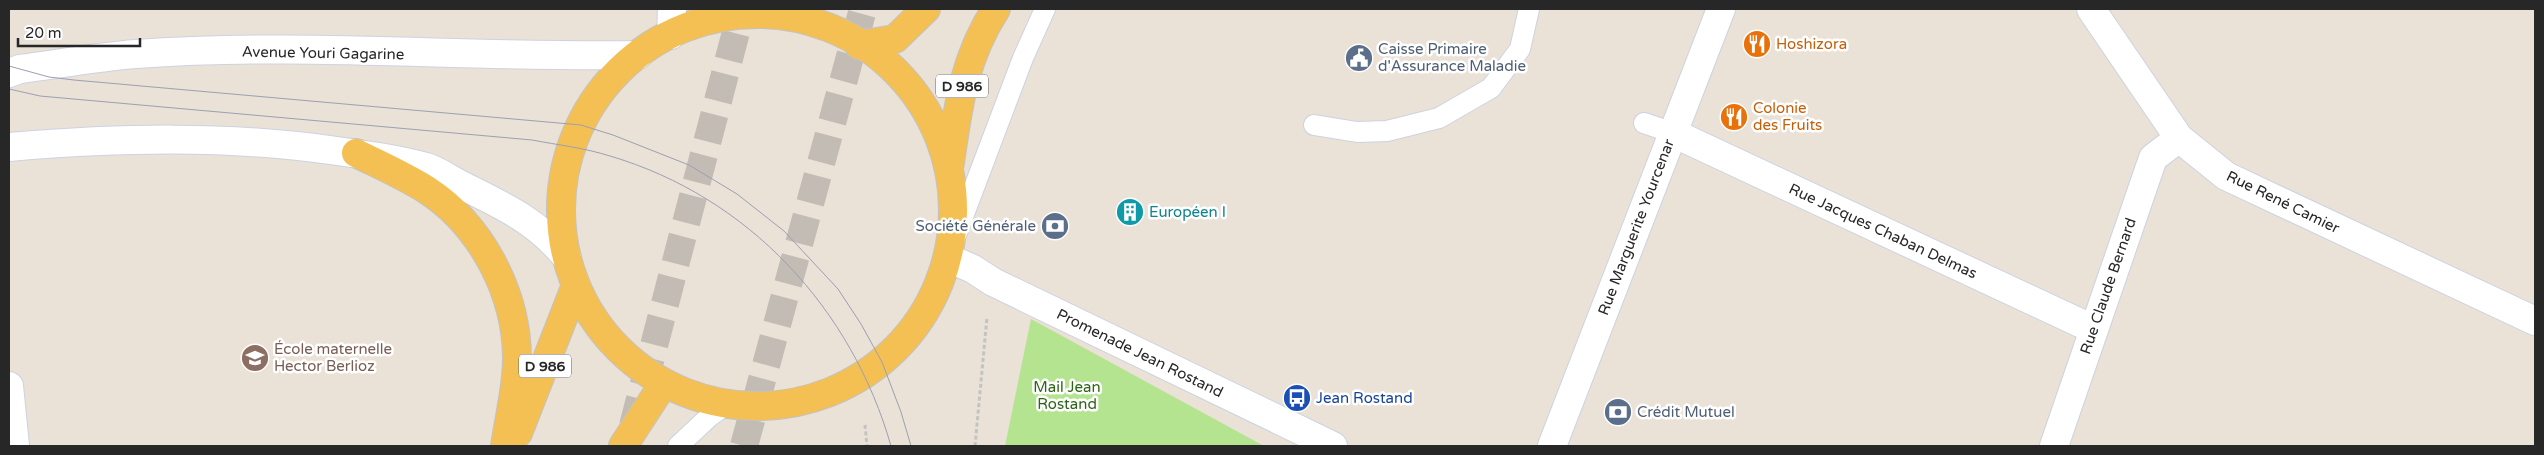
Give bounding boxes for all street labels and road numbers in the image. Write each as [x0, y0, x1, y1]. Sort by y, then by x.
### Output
street label: Avenue Youri Gagarine [242, 43, 404, 63]
road number: D 986 [936, 74, 988, 98]
street label: Rue Marguerite Yourcenar [1594, 136, 1678, 318]
street label: Rue René Camier [2224, 167, 2343, 237]
street label: Rue Jacques Chaban Delmas [1786, 179, 1980, 283]
street label: Rue Claude Bernard [2076, 216, 2140, 356]
street label: Promenade Jean Rostand [1054, 305, 1226, 401]
road number: D 986 [519, 354, 571, 378]

